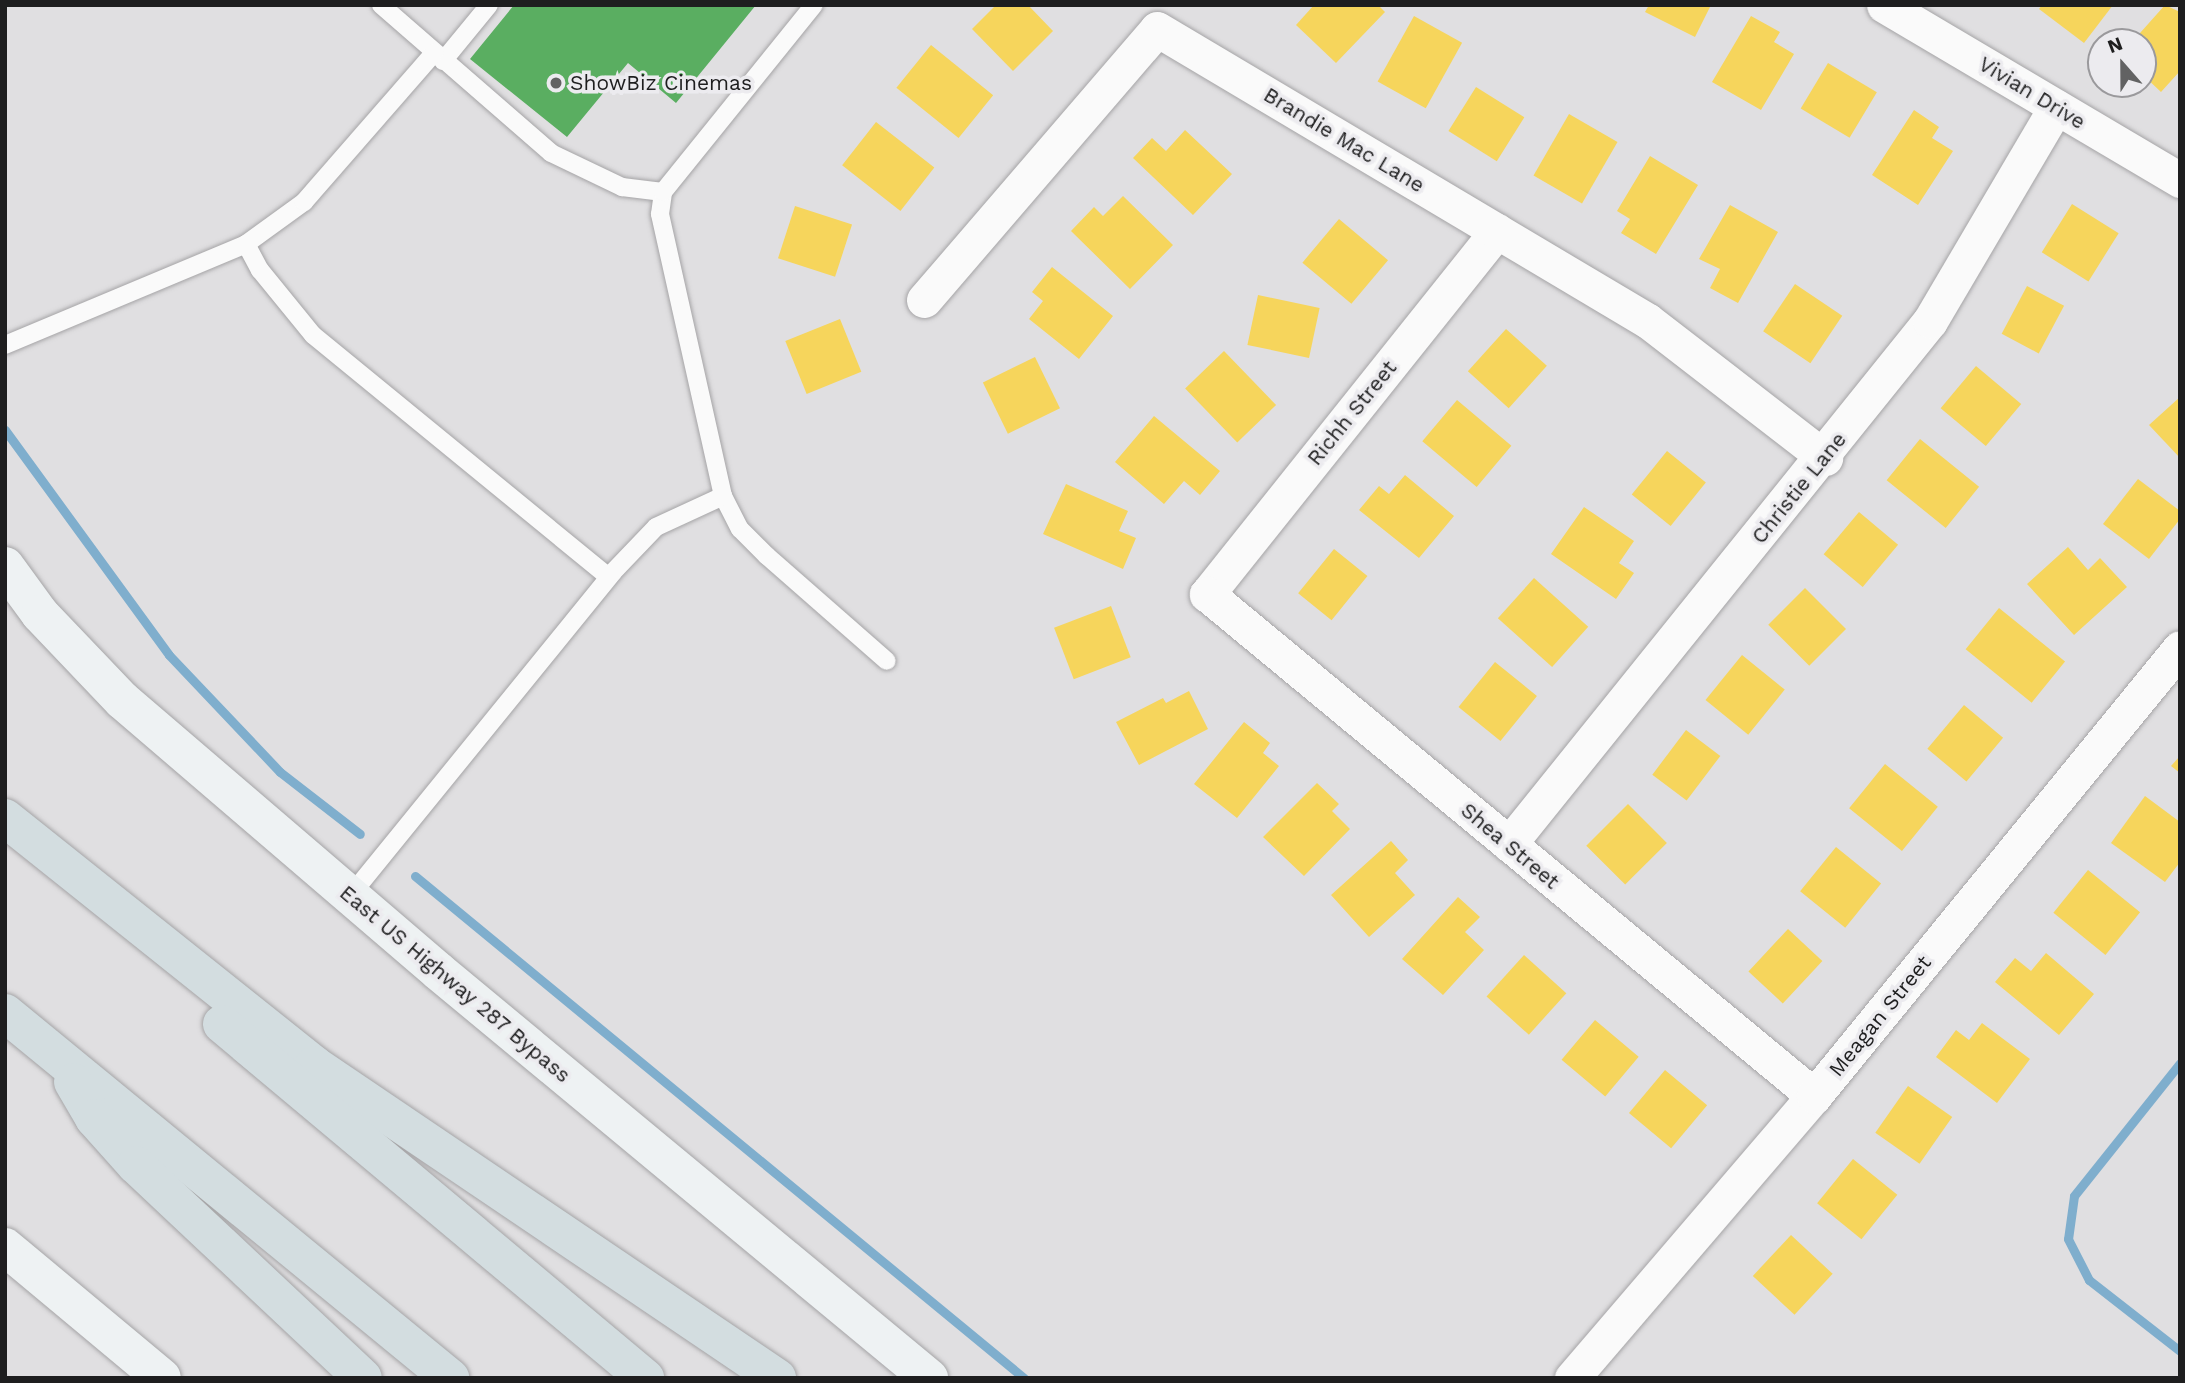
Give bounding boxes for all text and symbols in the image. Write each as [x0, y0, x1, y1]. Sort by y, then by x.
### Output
north arrow [2087, 28, 2157, 98]
text: N [2104, 32, 2126, 58]
street label: Vivian Drive [1974, 51, 2090, 135]
place label: ShowBiz Cinemas [570, 70, 752, 96]
marker: ShowBiz Cinemas [548, 75, 564, 91]
street label: Brandie Mac Lane [1259, 82, 1429, 198]
street label: Richh Street [1302, 355, 1402, 471]
street label: Christie Lane [1746, 427, 1852, 549]
street label: Shea Street [1456, 798, 1564, 894]
street label: East US Highway 287 Bypass [334, 880, 576, 1088]
street label: Meagan Street [1824, 950, 1936, 1082]

